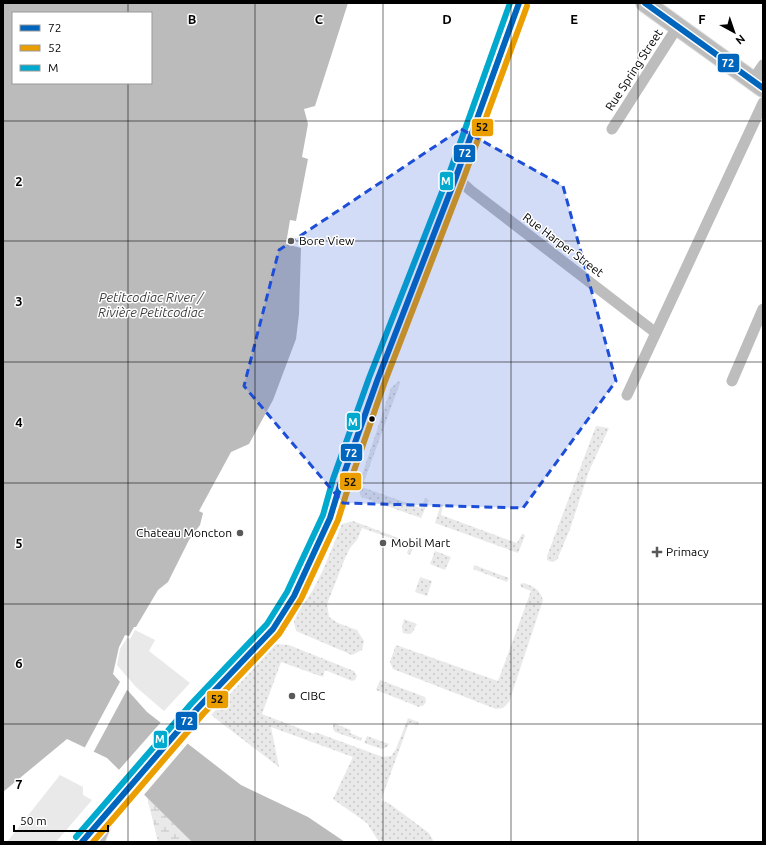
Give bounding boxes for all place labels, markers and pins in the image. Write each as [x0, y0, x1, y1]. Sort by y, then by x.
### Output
place label: Bore View [299, 234, 355, 247]
marker: Bore View [286, 236, 296, 246]
unlabelled marker [367, 414, 377, 424]
place label: Chateau Moncton [136, 526, 232, 539]
marker: Chateau Moncton [235, 528, 245, 538]
place label: Mobil Mart [391, 536, 450, 549]
marker: Mobil Mart [378, 538, 388, 548]
place label: Primacy [666, 545, 709, 558]
marker: Primacy [651, 546, 663, 558]
place label: CIBC [300, 689, 326, 702]
marker: CIBC [287, 691, 297, 701]

